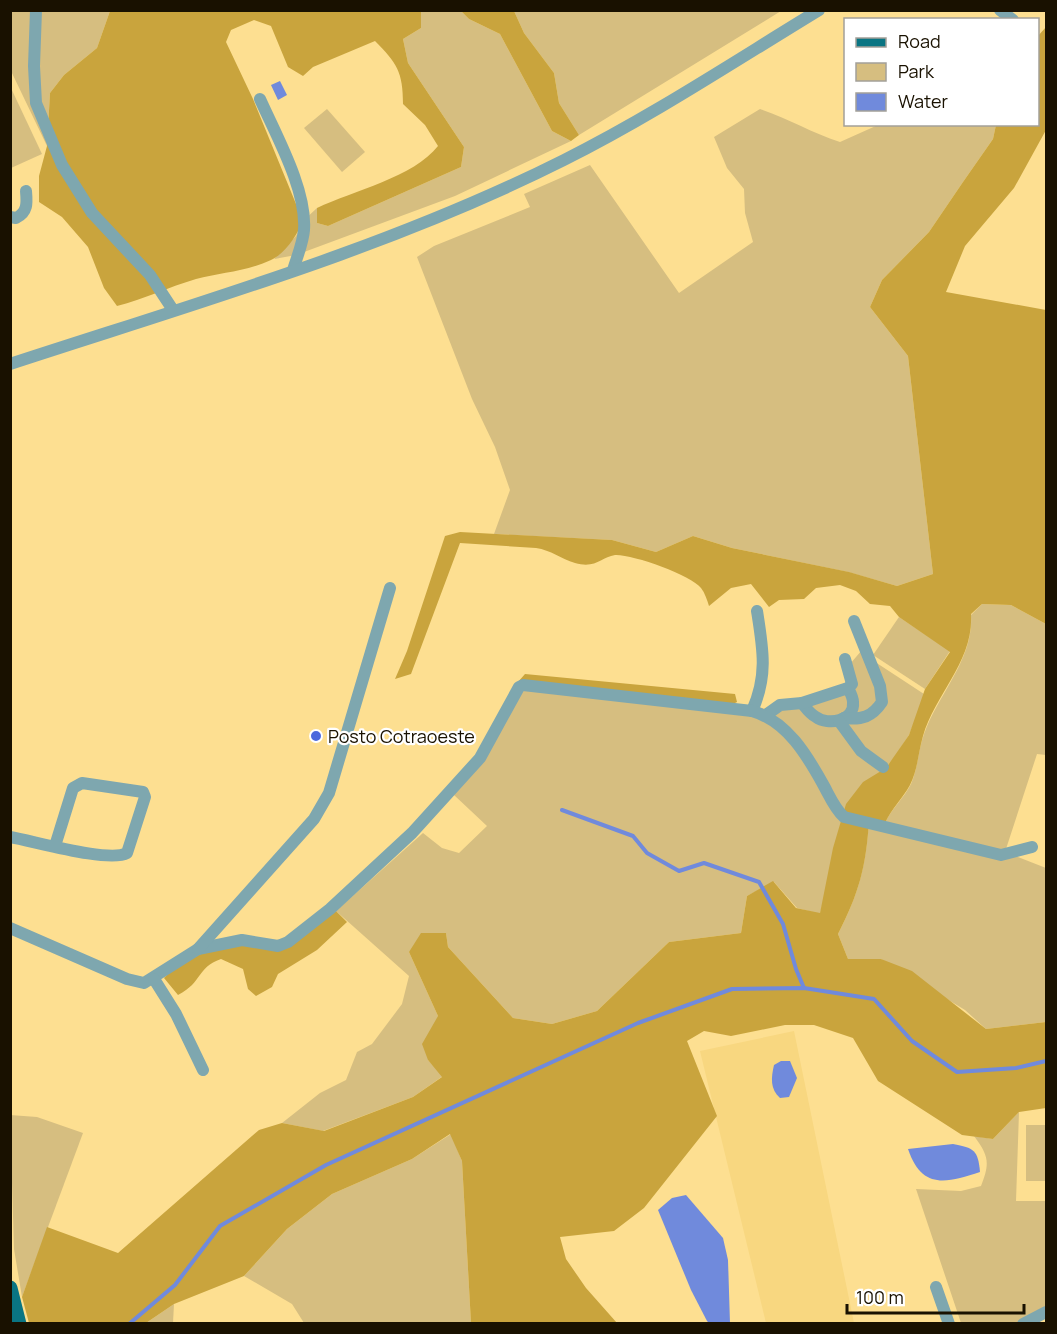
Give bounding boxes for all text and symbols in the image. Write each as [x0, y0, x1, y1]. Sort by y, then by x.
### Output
legend [844, 18, 1039, 126]
text: Road [898, 29, 941, 53]
text: Park [898, 59, 935, 83]
text: Water [898, 89, 948, 113]
place label: Posto Cotraoeste [328, 724, 475, 748]
marker: Posto Cotraoeste [309, 729, 323, 743]
scale bar [847, 1277, 1024, 1315]
text: 100 m [856, 1285, 904, 1309]

